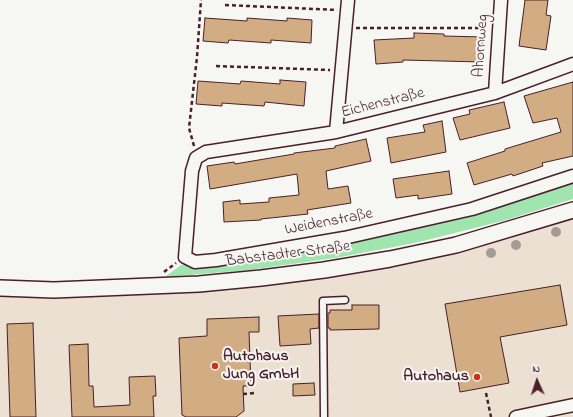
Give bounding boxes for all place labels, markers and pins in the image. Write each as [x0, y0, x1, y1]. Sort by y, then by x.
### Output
place label: Autohaus Jung GmbH [223, 347, 299, 385]
marker: Autohaus Jung GmbH [210, 361, 220, 371]
place label: Autohaus [403, 367, 469, 387]
marker: Autohaus [472, 372, 482, 382]

